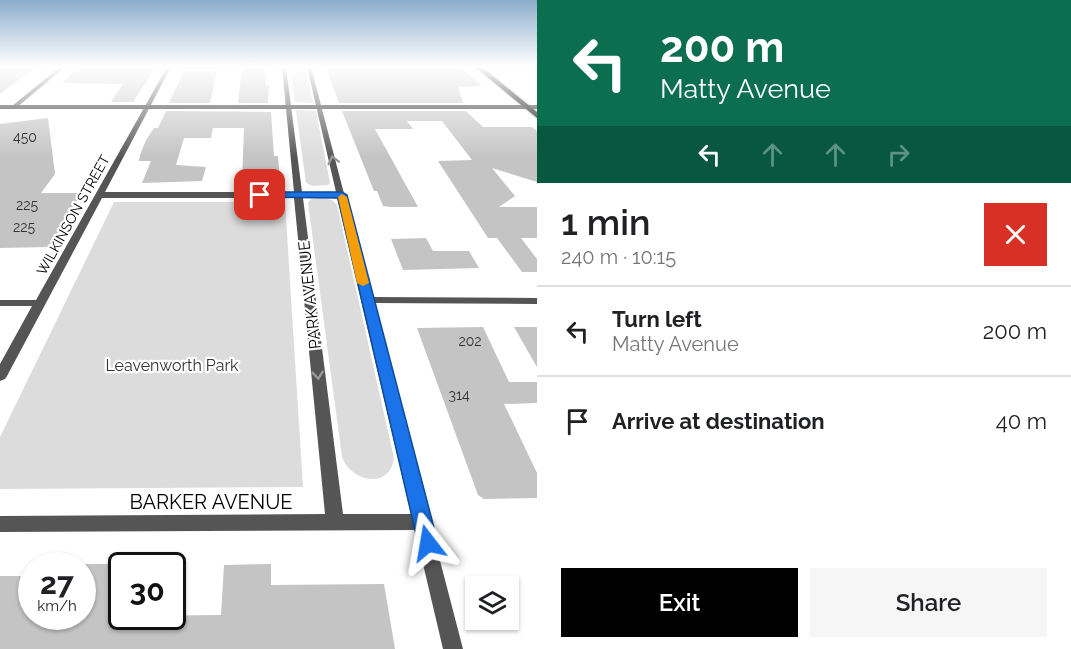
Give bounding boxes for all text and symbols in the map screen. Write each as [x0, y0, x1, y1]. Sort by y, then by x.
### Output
text: 200 m [660, 23, 784, 72]
icon: left [561, 24, 639, 102]
text: Matty Avenue [660, 73, 831, 104]
house number: 450 [13, 129, 37, 145]
icon: left [693, 138, 726, 171]
icon: ahead [756, 138, 789, 171]
icon: ahead [819, 138, 852, 171]
icon: right [882, 138, 915, 171]
street label: WILKINSON STREET [33, 152, 113, 278]
one-way arrow [328, 155, 340, 166]
pin [234, 169, 285, 220]
icon: arrive [243, 178, 276, 211]
house number: 225 [16, 197, 38, 213]
text: 1 min [561, 201, 650, 243]
button: close [984, 203, 1047, 266]
house number: 225 [13, 219, 35, 235]
street label: PARK AVENUE [294, 240, 325, 350]
text: 240 m · 10:15 [561, 245, 676, 269]
text: Turn left [612, 306, 702, 332]
icon: left [561, 315, 594, 348]
text: 200 m [983, 318, 1047, 344]
text: Matty Avenue [612, 332, 739, 356]
house number: 202 [458, 333, 482, 349]
park label: Leavenworth Park [105, 356, 239, 375]
one-way arrow [312, 371, 324, 380]
house number: 314 [448, 387, 470, 403]
icon: arrive [561, 405, 594, 438]
text: Arrive at destination [612, 408, 825, 434]
text: 40 m [996, 408, 1047, 434]
street label: BARKER AVENUE [129, 490, 293, 514]
position arrow [396, 511, 460, 575]
speed limit sign: 30 [108, 552, 186, 630]
text: 27 [40, 566, 74, 601]
button: Exit [561, 568, 798, 637]
button: Share [810, 568, 1047, 637]
map controls [465, 576, 519, 630]
button: layers [465, 576, 519, 630]
text: km/h [37, 597, 77, 615]

